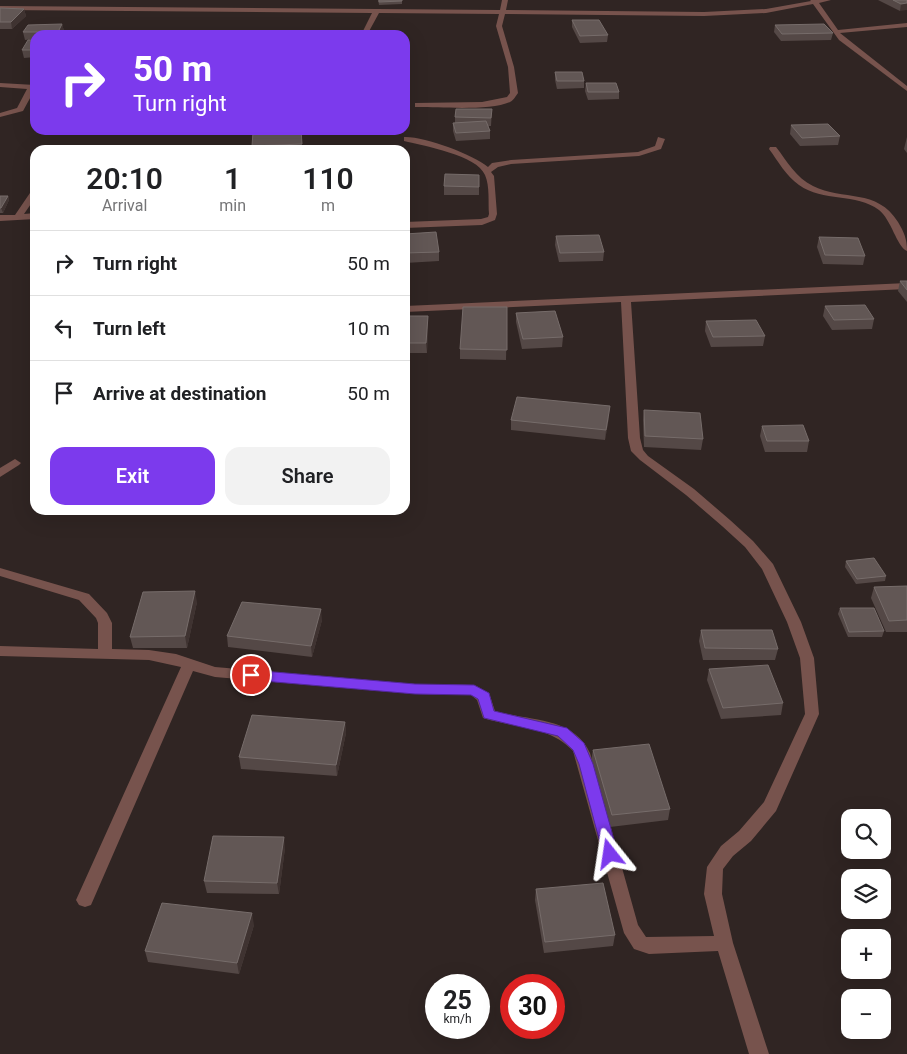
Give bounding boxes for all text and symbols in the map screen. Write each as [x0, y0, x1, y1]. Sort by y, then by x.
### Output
text: 50 m [133, 49, 212, 90]
icon: right [50, 50, 115, 115]
text: Turn right [133, 91, 227, 116]
text: 20:10 [86, 161, 163, 196]
text: 1 [224, 161, 241, 196]
text: 110 [302, 161, 354, 196]
text: Arrival [102, 196, 147, 215]
text: min [219, 196, 246, 215]
text: m [321, 196, 335, 215]
icon: right [50, 249, 78, 277]
text: Turn right [93, 252, 177, 275]
text: 50 m [347, 252, 390, 275]
icon: left [50, 314, 78, 342]
text: Turn left [93, 317, 166, 340]
text: 10 m [347, 317, 390, 340]
icon: arrive [50, 379, 78, 407]
text: Arrive at destination [93, 382, 266, 405]
text: 50 m [347, 382, 390, 405]
button: Exit [50, 447, 215, 505]
button: Share [225, 447, 390, 505]
pin [230, 654, 272, 696]
icon: arrive [237, 661, 265, 689]
map controls [841, 809, 891, 1039]
button: search [841, 809, 891, 859]
position arrow [583, 827, 635, 879]
button: layers [841, 869, 891, 919]
button: + [841, 929, 891, 979]
speed limit sign: 30 [500, 974, 565, 1039]
text: 25 [443, 986, 472, 1015]
button: − [841, 989, 891, 1039]
text: km/h [443, 1012, 472, 1026]

